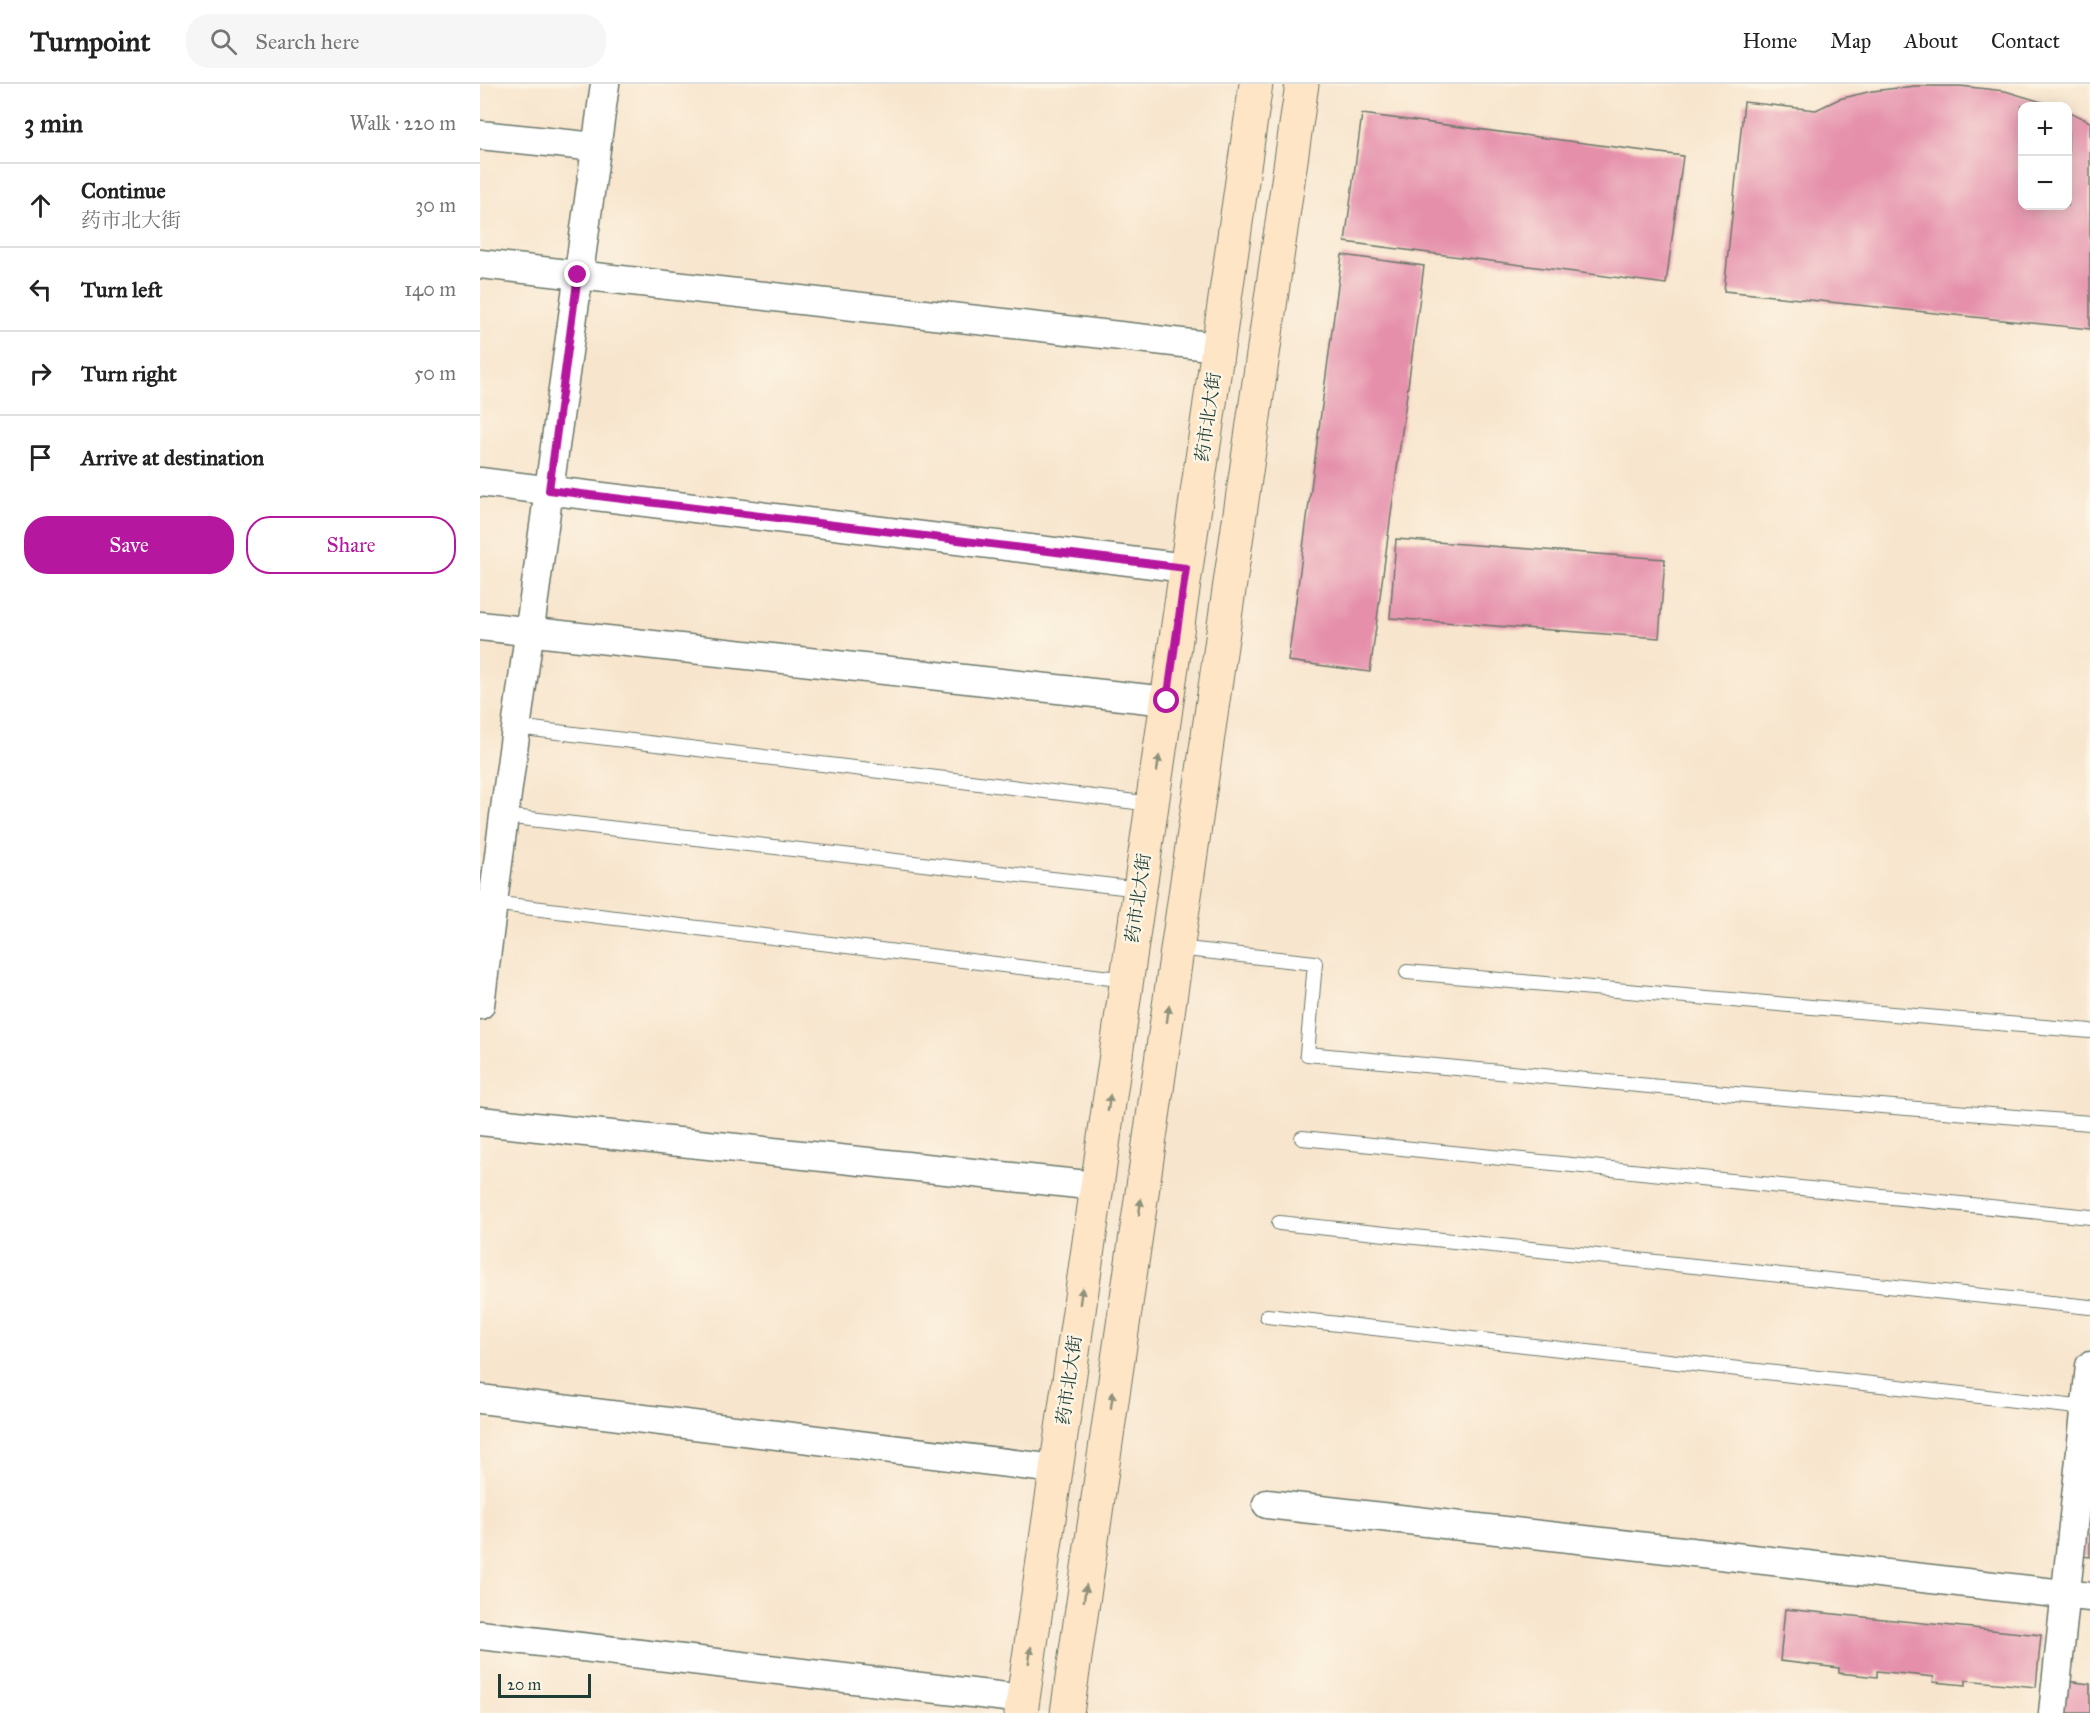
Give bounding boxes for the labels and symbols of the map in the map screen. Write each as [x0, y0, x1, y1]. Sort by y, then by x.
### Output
route end [564, 261, 590, 287]
street label: 药市北大街 [1191, 371, 1225, 463]
route start [1153, 687, 1179, 713]
one-way arrow [1153, 755, 1162, 774]
street label: 药市北大街 [1121, 852, 1155, 944]
one-way arrow [1164, 1004, 1173, 1023]
one-way arrow [1105, 1093, 1114, 1112]
one-way arrow [1136, 1197, 1145, 1216]
one-way arrow [1077, 1286, 1086, 1305]
street label: 药市北大街 [1052, 1334, 1086, 1426]
one-way arrow [1108, 1390, 1117, 1409]
one-way arrow [1080, 1583, 1089, 1602]
one-way arrow [1025, 1645, 1034, 1664]
scale bar [498, 1671, 591, 1698]

